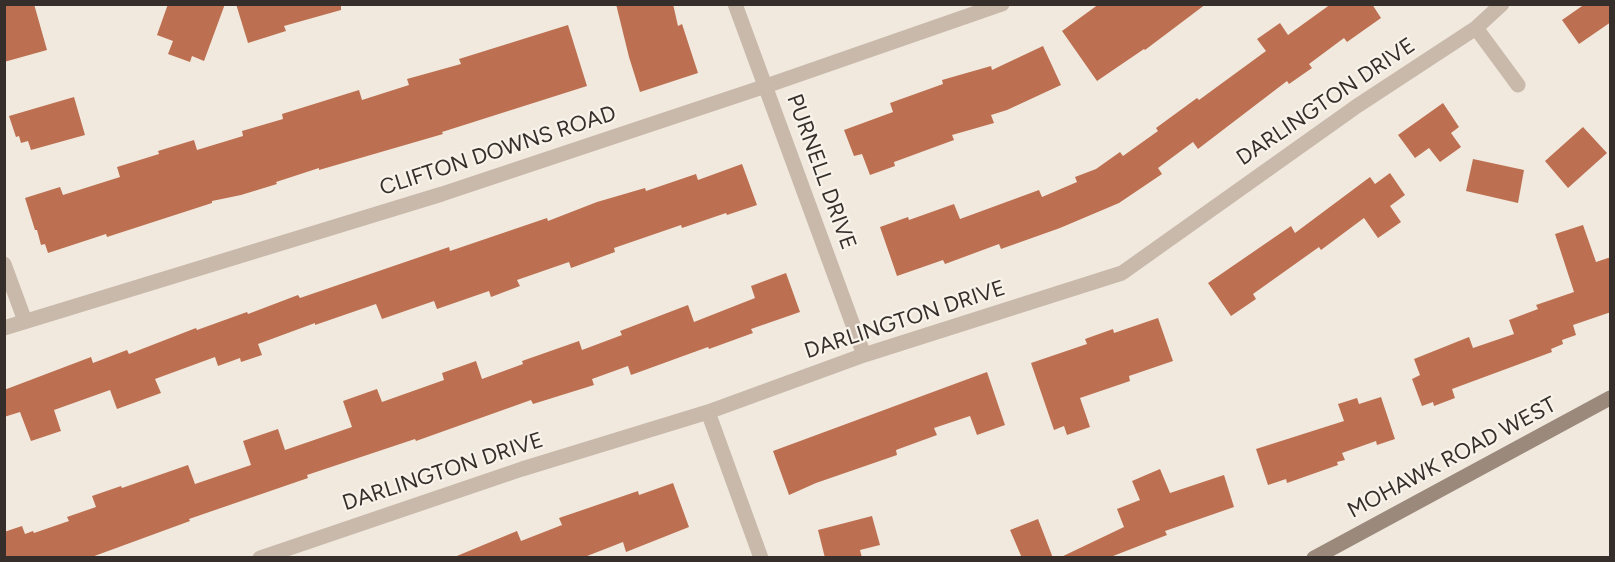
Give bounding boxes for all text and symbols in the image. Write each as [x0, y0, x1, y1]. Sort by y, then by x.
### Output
street label: DARLINGTON DRIVE [1232, 32, 1420, 172]
street label: PURNELL DRIVE [781, 91, 861, 253]
street label: CLIFTON DOWNS ROAD [377, 100, 619, 202]
street label: DARLINGTON DRIVE [801, 275, 1009, 365]
street label: MOHAWK ROAD WEST [1343, 392, 1561, 524]
street label: DARLINGTON DRIVE [339, 427, 547, 517]

